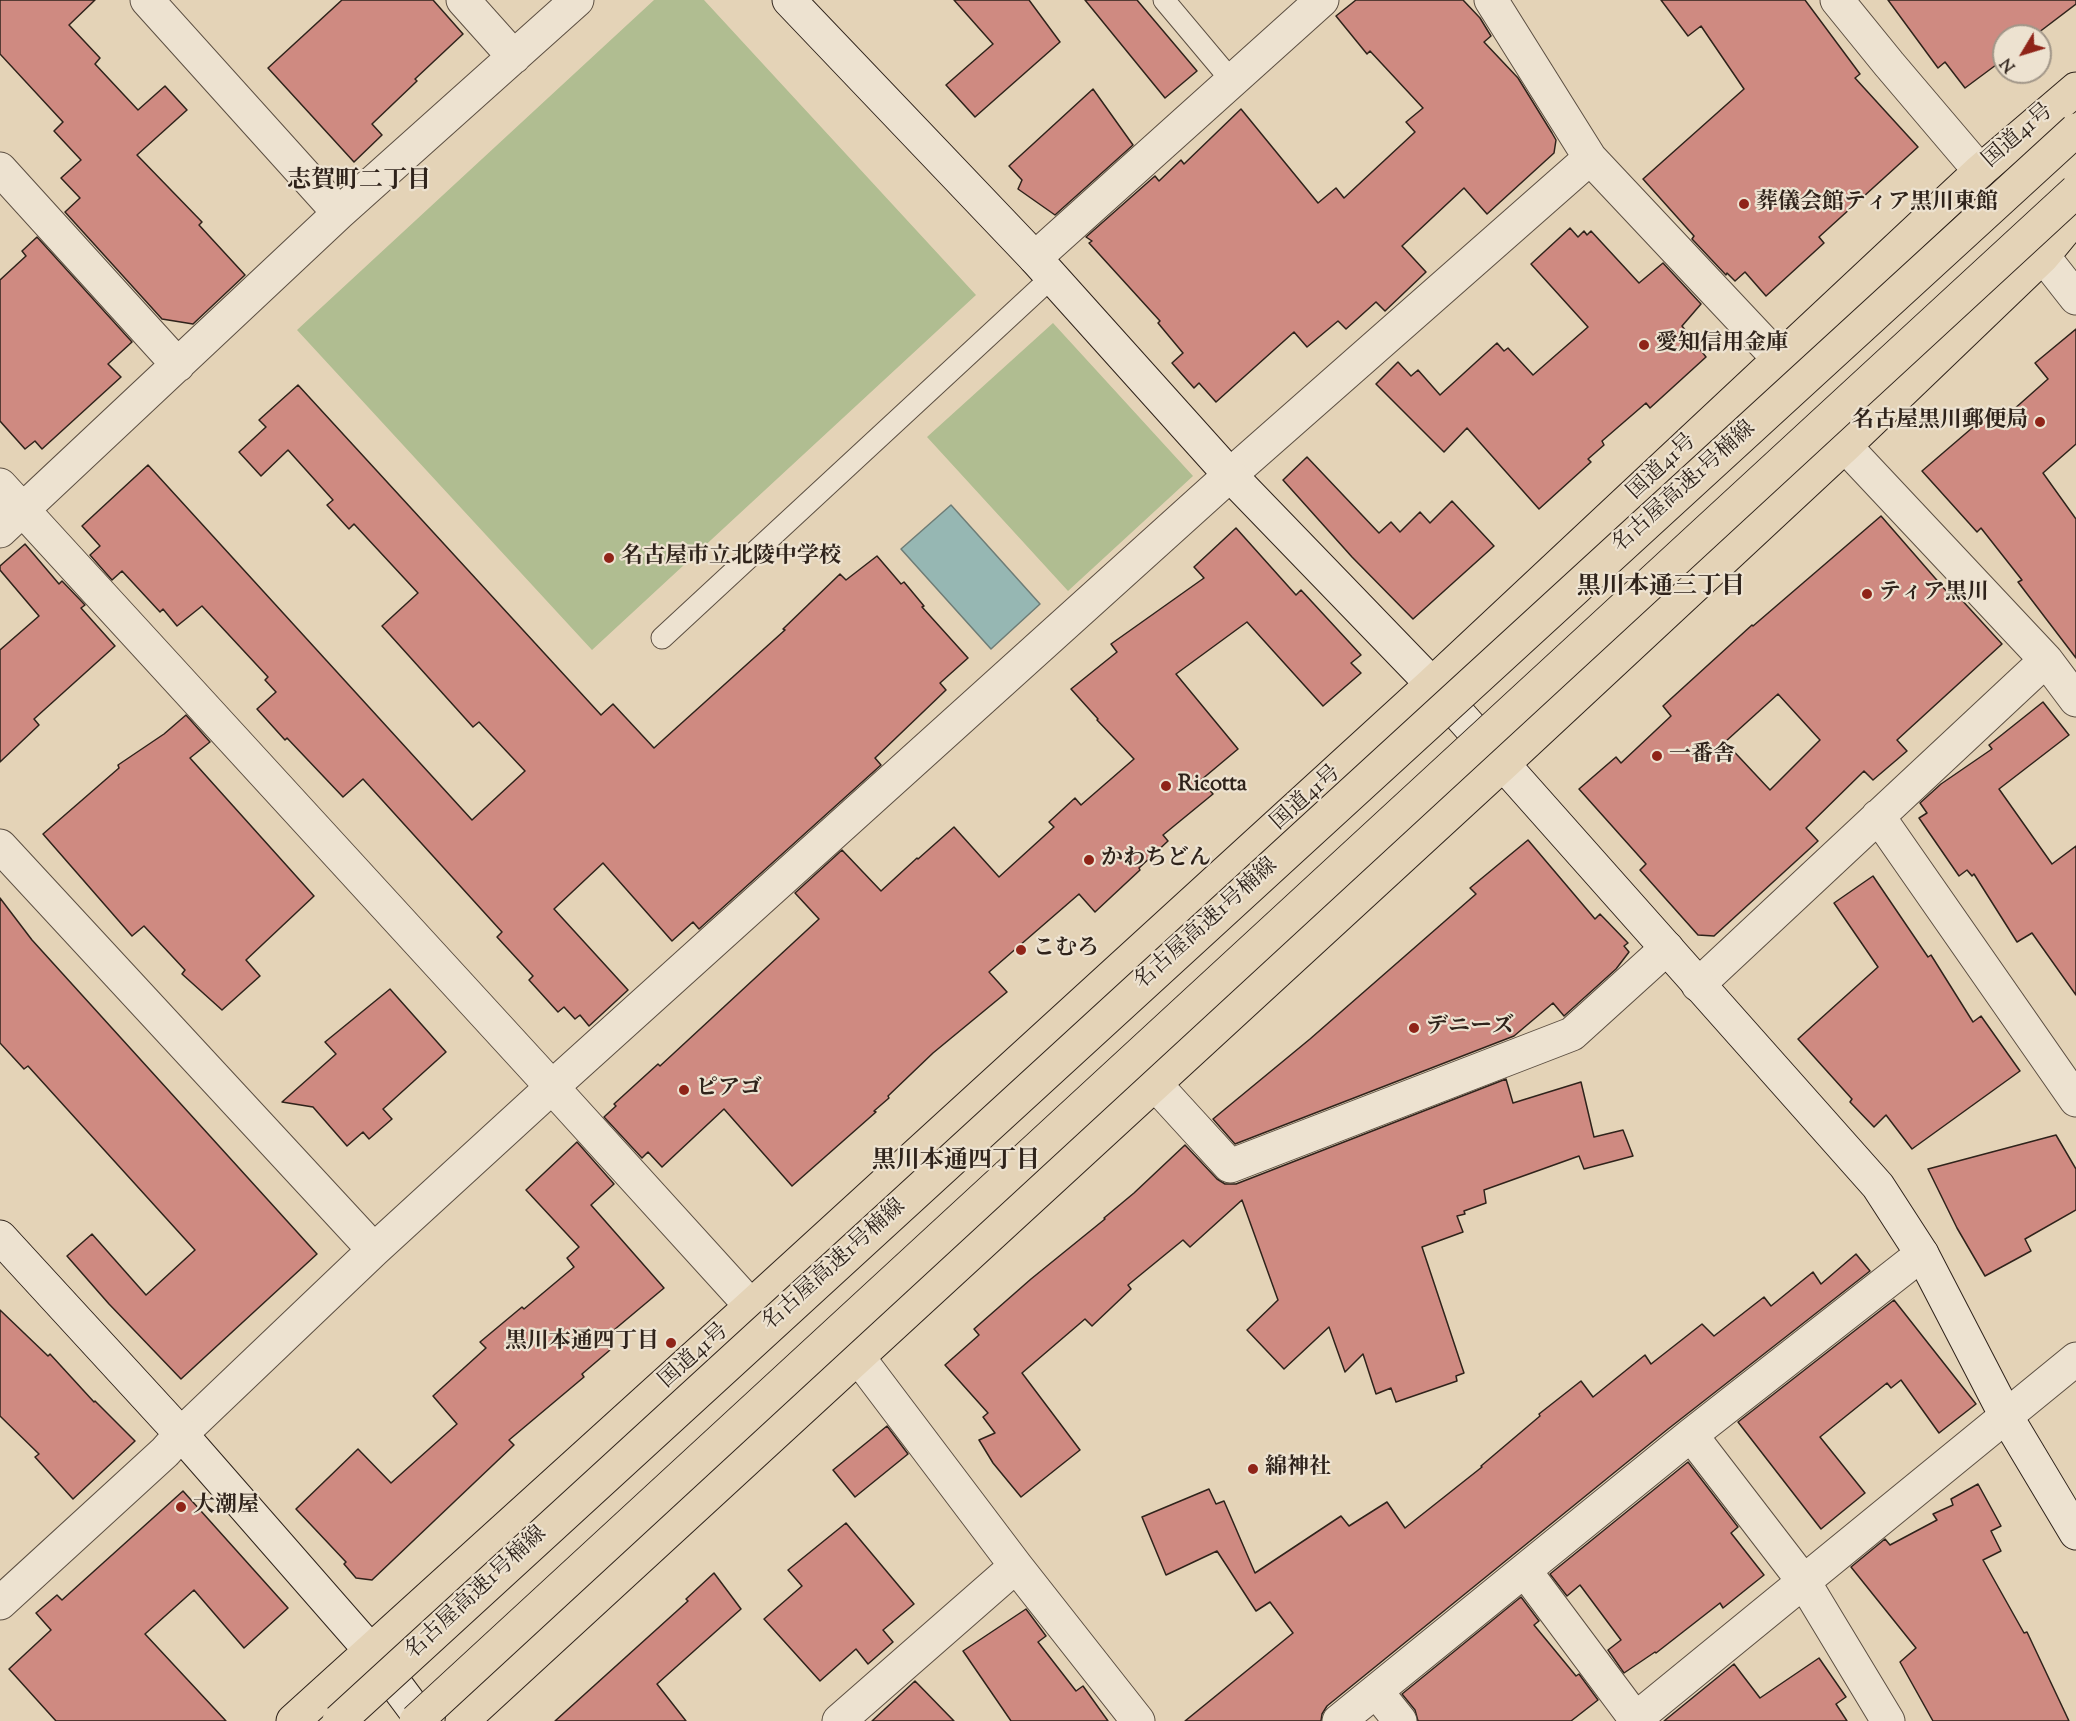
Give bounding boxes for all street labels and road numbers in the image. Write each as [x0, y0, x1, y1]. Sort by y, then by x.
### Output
street label: 国道41号 [1978, 99, 2060, 175]
street label: 名古屋高速1号楠線 [1608, 417, 1762, 559]
street label: 国道41号 [1623, 430, 1703, 506]
street label: 国道41号 [1267, 761, 1347, 837]
street label: 名古屋高速1号楠線 [1130, 854, 1284, 996]
street label: 名古屋高速1号楠線 [758, 1195, 912, 1337]
street label: 国道41号 [655, 1319, 735, 1395]
street label: 名古屋高速1号楠線 [401, 1522, 553, 1666]

